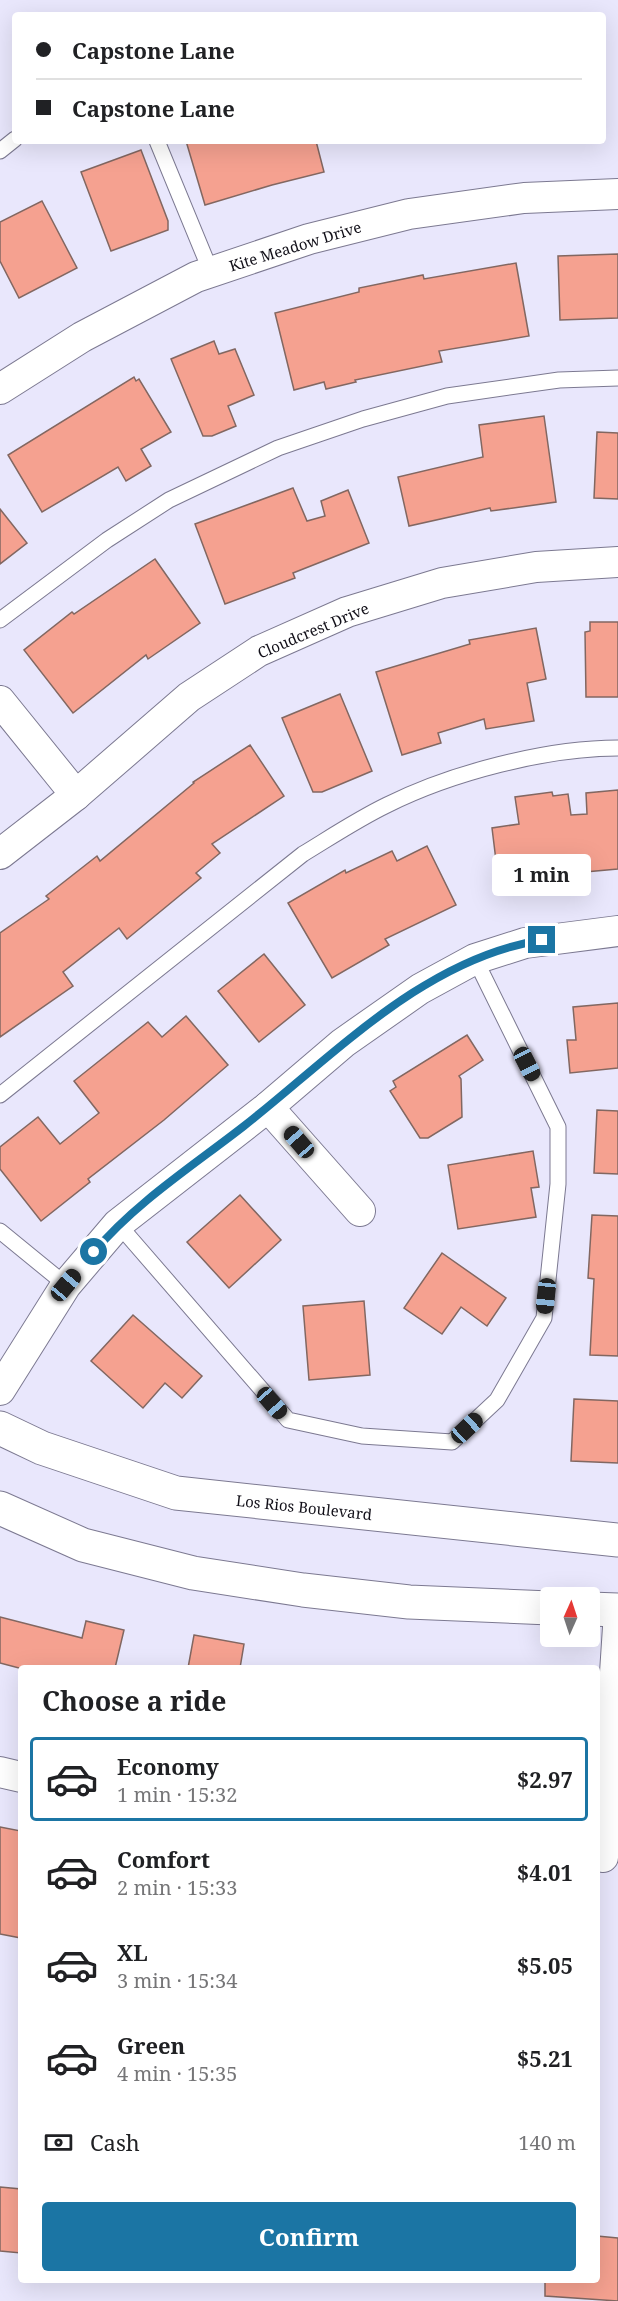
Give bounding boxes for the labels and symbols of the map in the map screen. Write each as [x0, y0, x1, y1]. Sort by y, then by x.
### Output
street label: Kite Meadow Drive [226, 216, 364, 276]
street label: Cloudcrest Drive [254, 598, 372, 662]
callout: 1 min [492, 853, 592, 895]
route end [528, 926, 555, 953]
car [511, 1044, 543, 1084]
car [280, 1123, 318, 1161]
route start [80, 1238, 107, 1265]
car [48, 1265, 84, 1305]
car [535, 1277, 557, 1315]
car [253, 1384, 291, 1422]
car [448, 1409, 486, 1447]
street label: Los Rios Boulevard [235, 1490, 373, 1524]
north arrow [540, 1587, 600, 1647]

